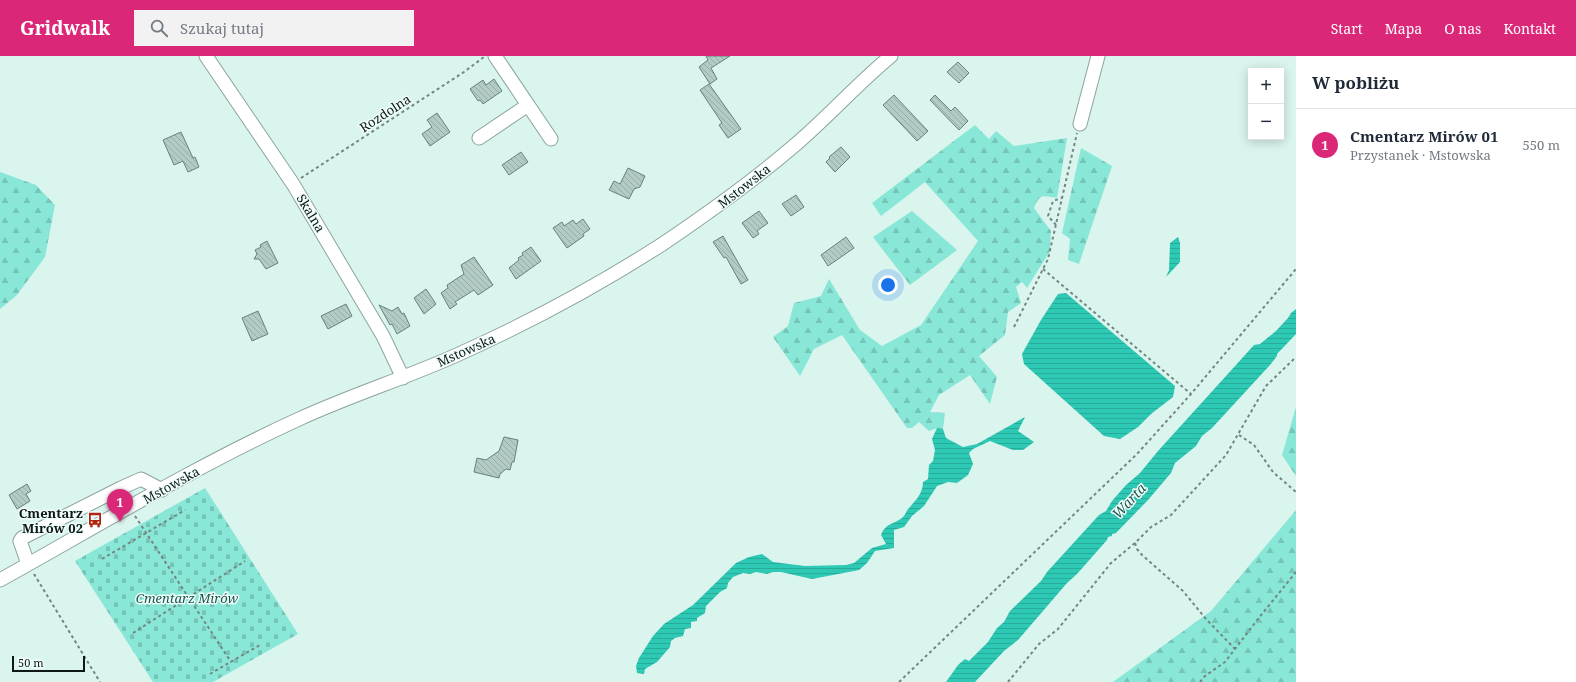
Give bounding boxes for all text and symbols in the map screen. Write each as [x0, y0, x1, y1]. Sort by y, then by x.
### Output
search box [134, 10, 414, 46]
text: Gridwalk [20, 15, 110, 41]
icon: search [148, 17, 170, 39]
text: Szukaj tutaj [180, 18, 264, 38]
text: Start [1331, 19, 1363, 38]
text: Mapa [1385, 19, 1422, 38]
text: O nas [1444, 19, 1481, 38]
text: Kontakt [1503, 19, 1556, 38]
map controls [1248, 68, 1284, 140]
button: + [1248, 68, 1284, 104]
text: W pobliżu [1312, 71, 1399, 94]
street label: Rozdolna [356, 90, 414, 136]
button: − [1248, 104, 1284, 140]
text: Cmentarz Mirów 01 [1350, 126, 1498, 146]
text: 1 [1321, 136, 1329, 154]
text: 550 m [1523, 136, 1560, 154]
text: Przystanek · Mstowska [1350, 146, 1491, 164]
street label: Mstowska [714, 160, 774, 212]
street label: Skalna [293, 190, 329, 236]
your location [878, 275, 898, 295]
street label: Mstowska [434, 329, 498, 371]
street label: Mstowska [139, 462, 203, 508]
water label: Warta [1107, 478, 1150, 522]
pin: 1 [107, 489, 133, 522]
place label: Cmentarz Mirów 02 [19, 504, 83, 537]
bus stop icon: Cmentarz Mirów 02 [86, 511, 104, 529]
park label: Cmentarz Mirów [136, 589, 239, 607]
scale bar [12, 654, 85, 673]
text: 50 m [18, 655, 44, 670]

